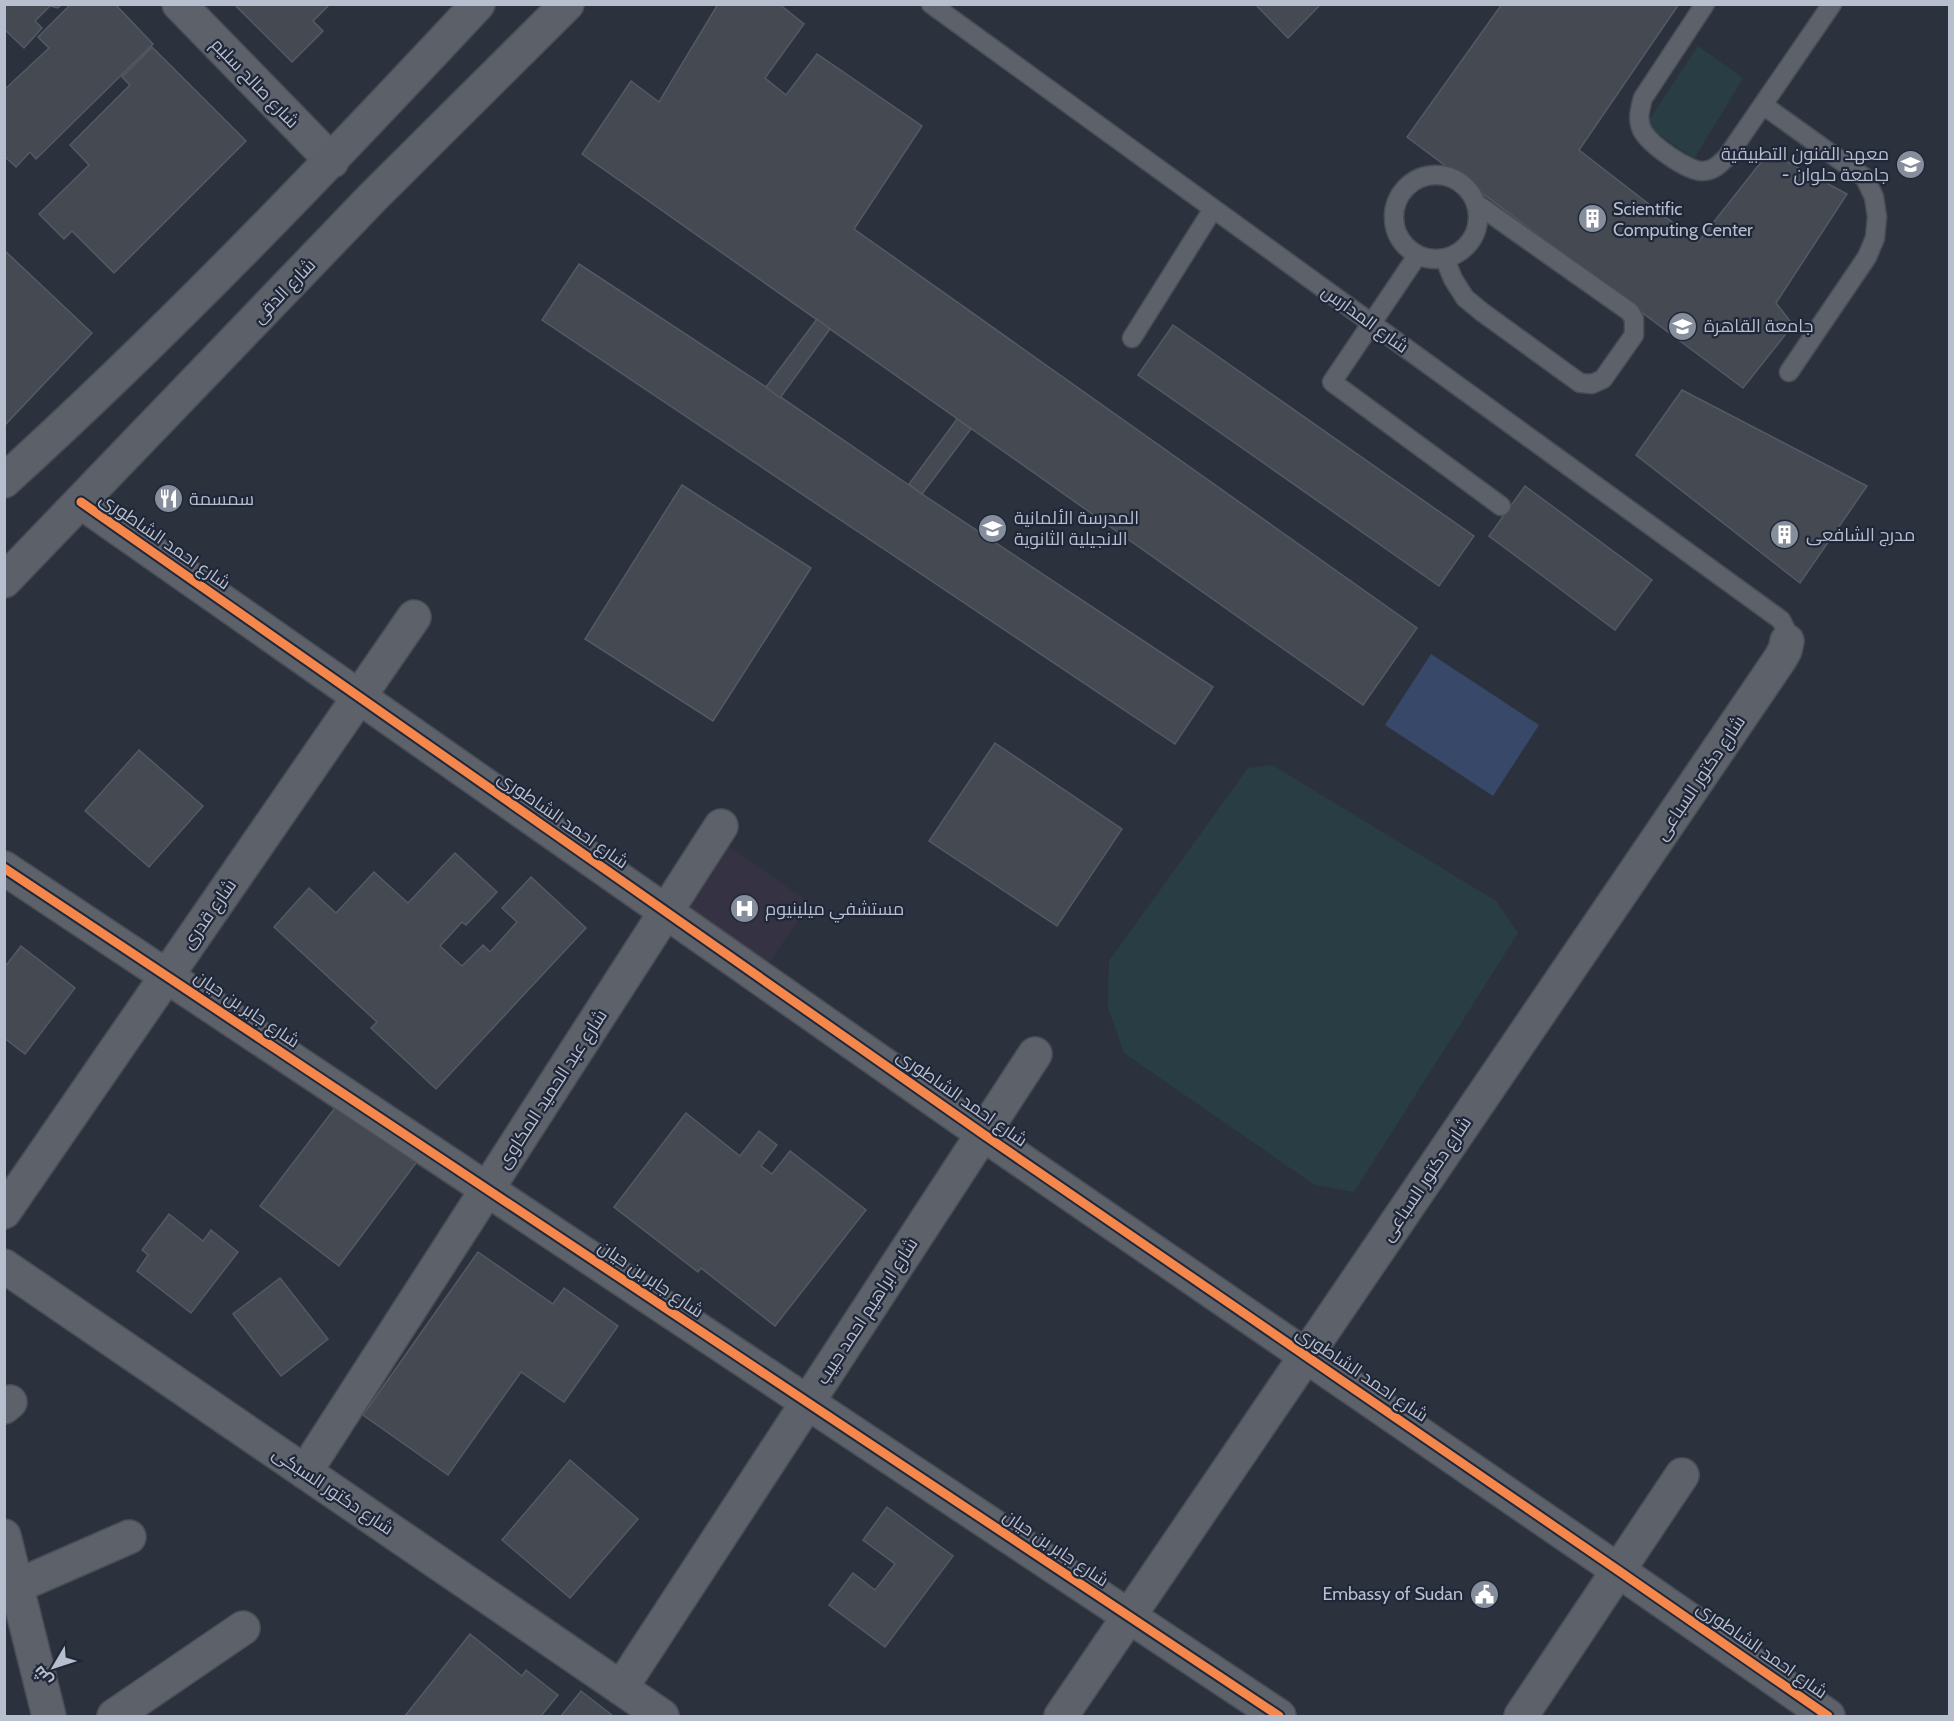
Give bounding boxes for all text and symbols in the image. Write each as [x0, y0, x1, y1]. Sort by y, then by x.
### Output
street label: شارع صالح سليم [206, 33, 304, 133]
place label: معهد الفنون التطبيقية - جامعة حلوان [1721, 143, 1889, 186]
school or university icon: معهد الفنون التطبيقية - جامعة حلوان [1894, 148, 1926, 180]
place label: Scientific Computing Center [1613, 198, 1753, 241]
building icon: Scientific Computing Center [1576, 203, 1608, 235]
street label: شارع الدقى [248, 254, 321, 329]
street label: شارع المدارس [1317, 280, 1413, 359]
school or university icon: جامعة القاهرة [1667, 310, 1699, 342]
place label: جامعة القاهرة [1704, 315, 1814, 337]
restaurant icon: سمسمة [152, 483, 184, 515]
street label: شارع احمد الشاطورى [95, 488, 235, 595]
place label: سمسمة [189, 488, 254, 510]
place label: المدرسة الألمانية الانجيلية الثانوية [1014, 507, 1139, 550]
school or university icon: المدرسة الألمانية الانجيلية الثانوية [977, 512, 1009, 544]
building icon: مدرج الشافعى [1769, 519, 1801, 551]
place label: مدرج الشافعى [1806, 524, 1915, 547]
street label: شارع دكتور السباعى [1650, 711, 1751, 845]
street label: شارع احمد الشاطورى [493, 767, 633, 874]
street label: شارع قدرى [177, 875, 242, 954]
hospital icon: مستشفي ميلينيوم [728, 893, 760, 925]
place label: مستشفي ميلينيوم [765, 898, 904, 923]
street label: شارع جابر بن حيان [190, 966, 304, 1053]
street label: شارع عبد الحميد المكاوى [492, 1005, 613, 1173]
street label: شارع احمد الشاطورى [892, 1045, 1032, 1152]
street label: شارع دكتور السباعى [1376, 1112, 1477, 1246]
street label: شارع ابراهيم احمد حبيب [811, 1234, 923, 1389]
street label: شارع جابر بن حيان [594, 1236, 708, 1323]
street label: شارع احمد الشاطورى [1291, 1322, 1432, 1427]
street label: شارع دكتور السبكى [268, 1442, 398, 1541]
street label: شارع جابر بن حيان [999, 1505, 1113, 1592]
public building icon: Embassy of Sudan [1468, 1578, 1500, 1610]
place label: Embassy of Sudan [1322, 1583, 1463, 1605]
street label: شارع احمد الشاطورى [1692, 1597, 1832, 1704]
north arrow [24, 1637, 84, 1697]
text: ش [29, 1662, 57, 1690]

